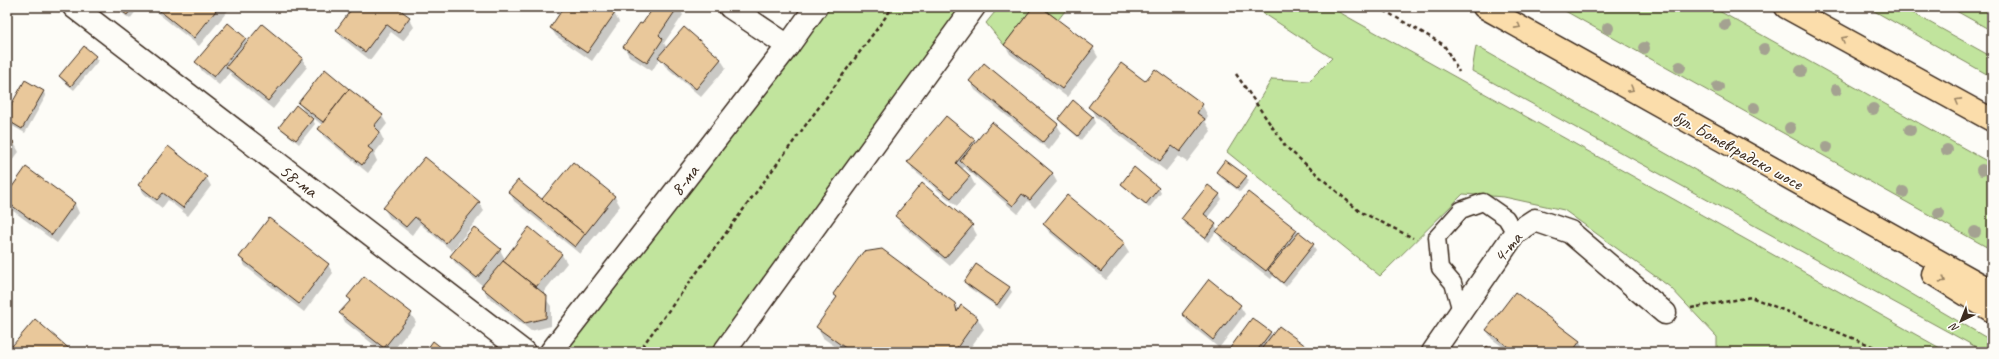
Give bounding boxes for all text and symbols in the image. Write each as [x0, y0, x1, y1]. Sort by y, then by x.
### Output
one-way arrow [1514, 21, 1521, 29]
one-way arrow [1841, 36, 1848, 43]
one-way arrow [1627, 85, 1634, 92]
one-way arrow [1955, 98, 1962, 106]
street label: бул. Ботевградско шосе [1668, 104, 1808, 196]
street label: 58-ма [275, 159, 324, 204]
street label: 8-ма [665, 159, 705, 201]
street label: 4-та [1488, 226, 1529, 268]
one-way arrow [1939, 275, 1946, 283]
north arrow [1941, 301, 1981, 341]
text: N [1945, 319, 1961, 336]

